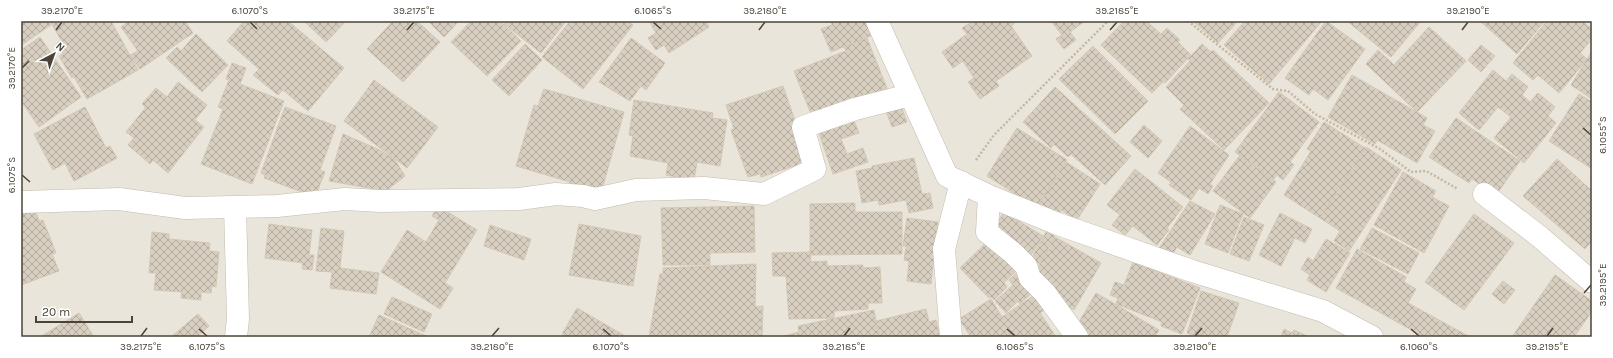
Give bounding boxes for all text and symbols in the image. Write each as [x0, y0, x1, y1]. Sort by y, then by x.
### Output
text: 39.2170°E [41, 5, 83, 17]
text: 6.1070°S [232, 5, 268, 17]
text: 39.2175°E [393, 5, 435, 17]
text: 6.1065°S [634, 5, 672, 17]
text: 39.2180°E [743, 5, 787, 17]
text: 39.2185°E [1095, 5, 1139, 17]
text: 39.2190°E [1446, 5, 1490, 17]
north arrow [34, 34, 74, 74]
text: N [53, 39, 67, 54]
text: 39.2170°E [6, 47, 18, 89]
text: 6.1055°S [1597, 116, 1609, 154]
text: 6.1075°S [6, 157, 18, 193]
text: 39.2195°E [1597, 263, 1609, 307]
scale bar [36, 298, 132, 324]
text: 20 m [42, 305, 70, 319]
text: 39.2175°E [120, 341, 162, 353]
text: 6.1075°S [189, 341, 225, 353]
text: 39.2180°E [470, 341, 514, 353]
text: 6.1070°S [593, 341, 629, 353]
text: 39.2185°E [822, 341, 866, 353]
text: 6.1065°S [996, 341, 1034, 353]
text: 39.2190°E [1173, 341, 1217, 353]
text: 6.1060°S [1400, 341, 1438, 353]
text: 39.2195°E [1525, 341, 1569, 353]

